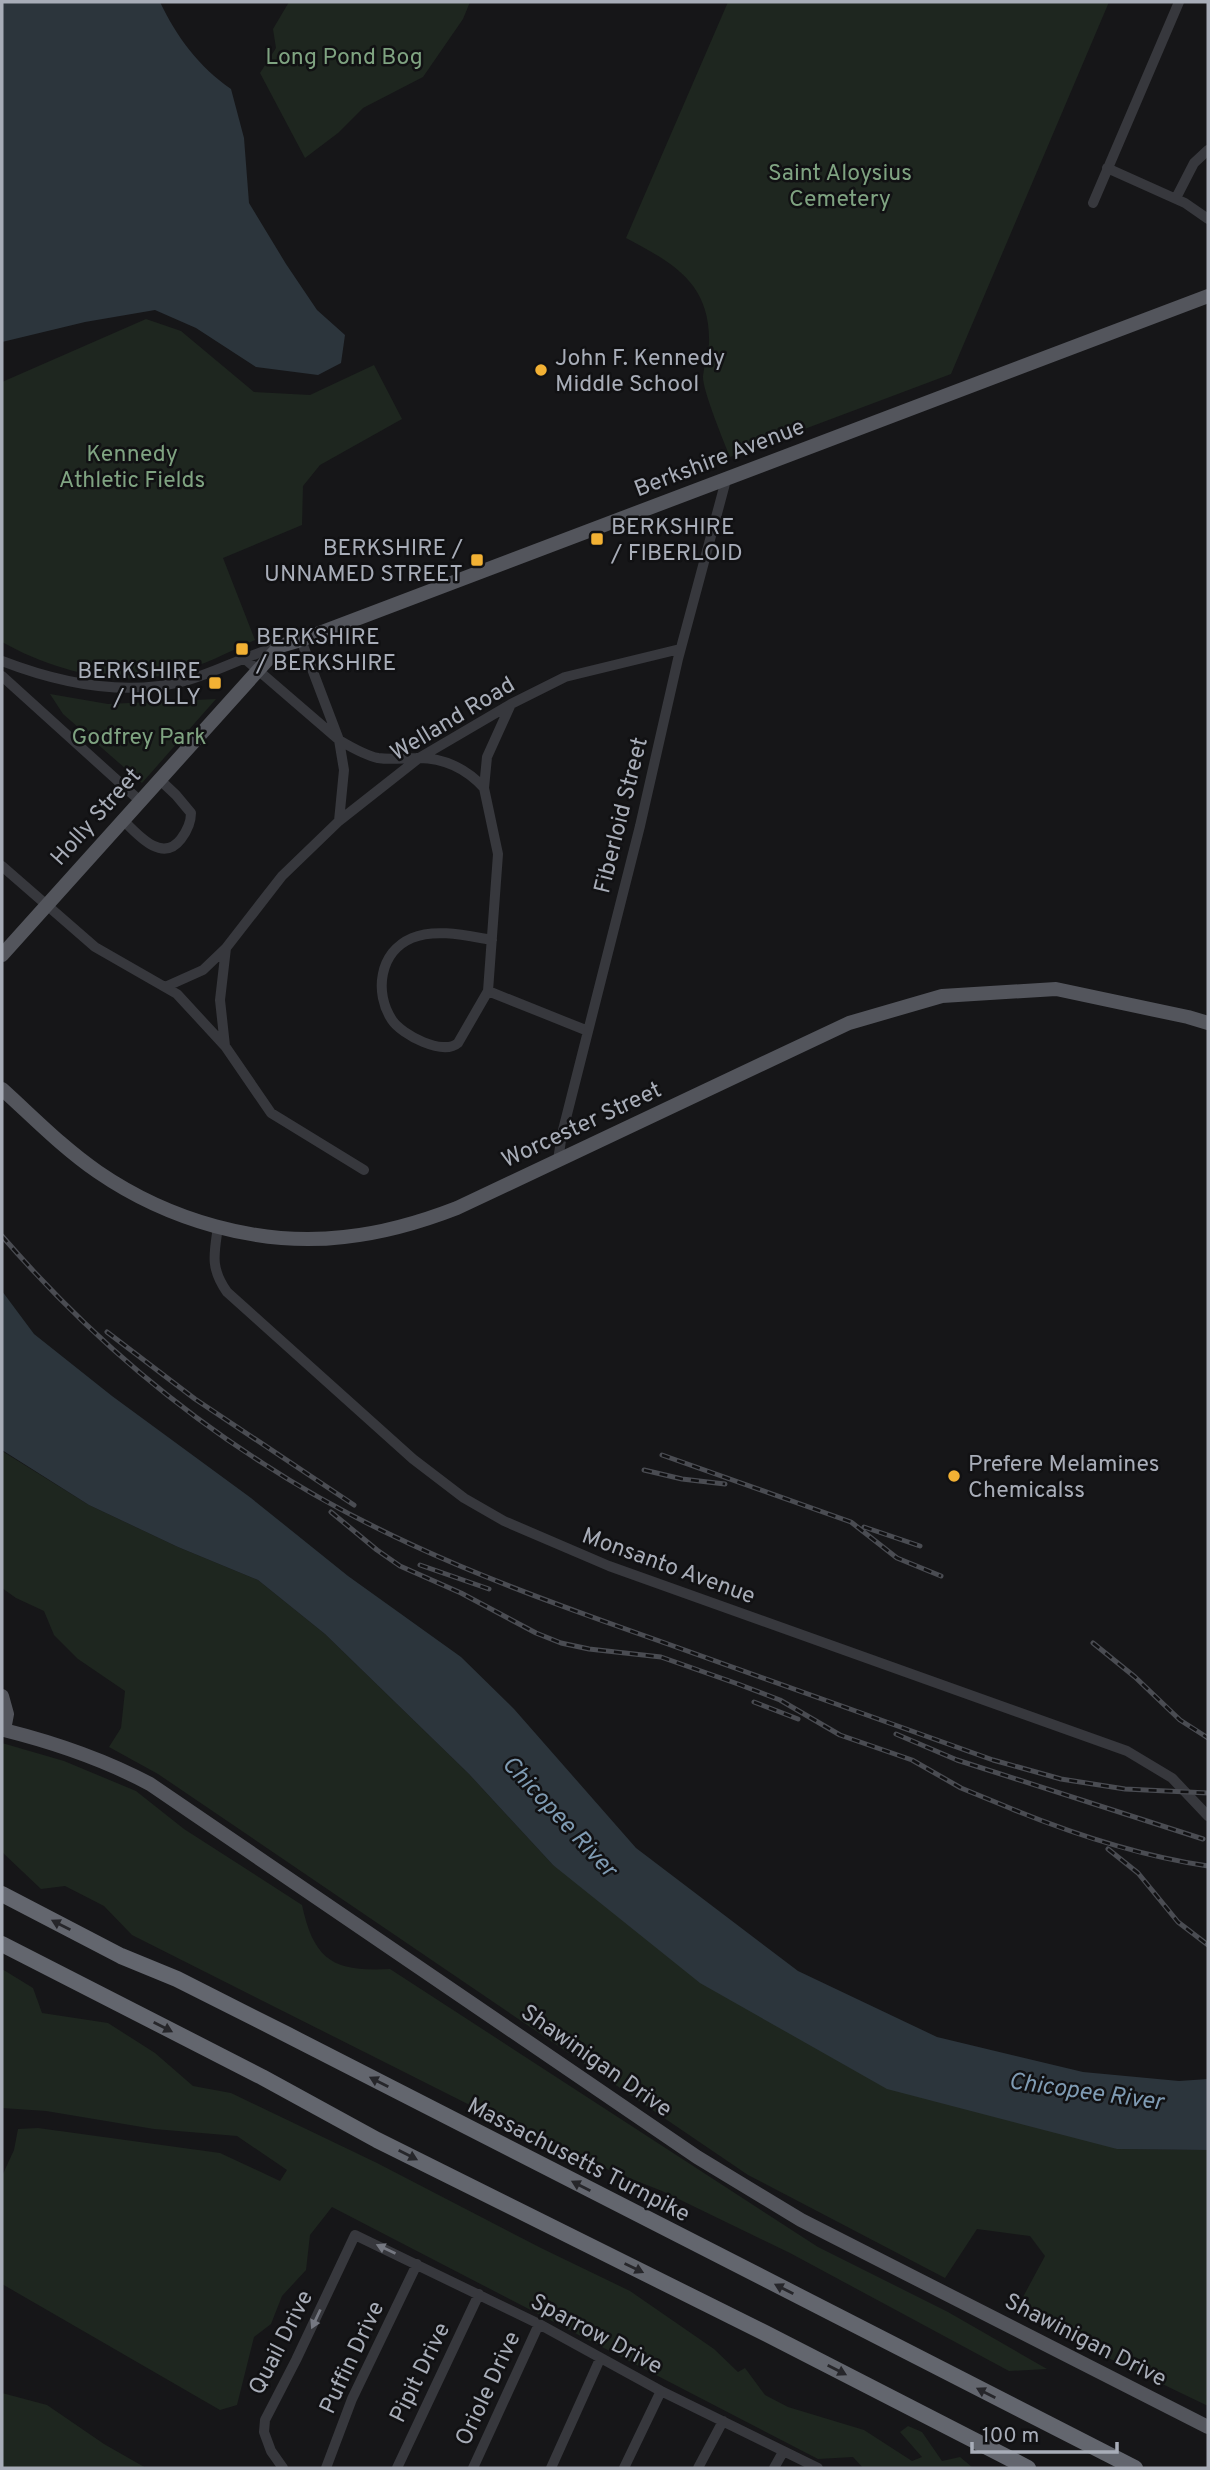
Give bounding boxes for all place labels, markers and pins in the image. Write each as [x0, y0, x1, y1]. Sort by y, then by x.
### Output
place label: John F. Kennedy Middle School [555, 345, 725, 400]
marker: John F. Kennedy Middle School [533, 362, 549, 378]
place label: BERKSHIRE / FIBERLOID [610, 514, 743, 569]
marker: BERKSHIRE / FIBERLOID [589, 531, 605, 547]
place label: BERKSHIRE / UNNAMED STREET [264, 535, 463, 590]
marker: BERKSHIRE / UNNAMED STREET [469, 552, 485, 568]
place label: BERKSHIRE / BERKSHIRE [255, 624, 396, 679]
marker: BERKSHIRE / BERKSHIRE [234, 641, 250, 657]
place label: BERKSHIRE / HOLLY [77, 658, 201, 713]
marker: BERKSHIRE / HOLLY [207, 675, 223, 691]
place label: Prefere Melamines Chemicalss [968, 1451, 1160, 1506]
marker: Prefere Melamines Chemicalss [946, 1468, 962, 1484]

